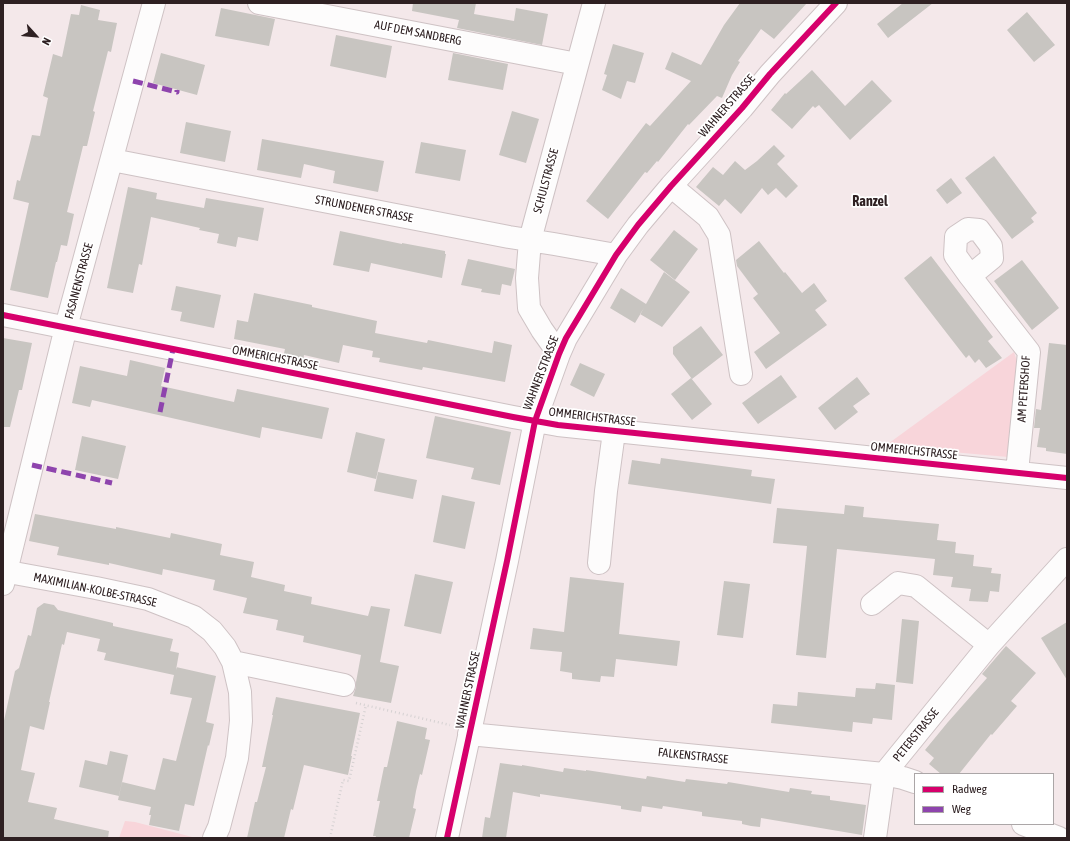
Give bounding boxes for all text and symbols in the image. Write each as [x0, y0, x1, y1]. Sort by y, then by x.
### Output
north arrow [16, 16, 56, 56]
street label: AUF DEM SANDBERG [373, 17, 463, 49]
text: N [40, 36, 54, 47]
street label: WAHNER STRASSE [696, 72, 758, 140]
street label: SCHULSTRASSE [530, 147, 562, 215]
street label: STRUNDENER STRASSE [314, 192, 414, 226]
district label: Ranzel [852, 194, 888, 210]
street label: FASANENSTRASSE [62, 241, 96, 321]
street label: WAHNER STRASSE [520, 334, 562, 412]
street label: OMMERICHSTRASSE [231, 343, 319, 373]
street label: AM PETERSHOF [1014, 355, 1034, 423]
street label: OMMERICHSTRASSE [548, 405, 636, 429]
street label: OMMERICHSTRASSE [870, 439, 958, 463]
street label: MAXIMILIAN-KOLBE-STRASSE [32, 570, 158, 610]
street label: WAHNER STRASSE [453, 650, 483, 730]
street label: PETERSTRASSE [890, 705, 942, 765]
street label: FALKENSTRASSE [657, 745, 729, 767]
legend [914, 773, 1054, 825]
text: Radweg [952, 782, 987, 796]
text: Weg [952, 802, 971, 816]

